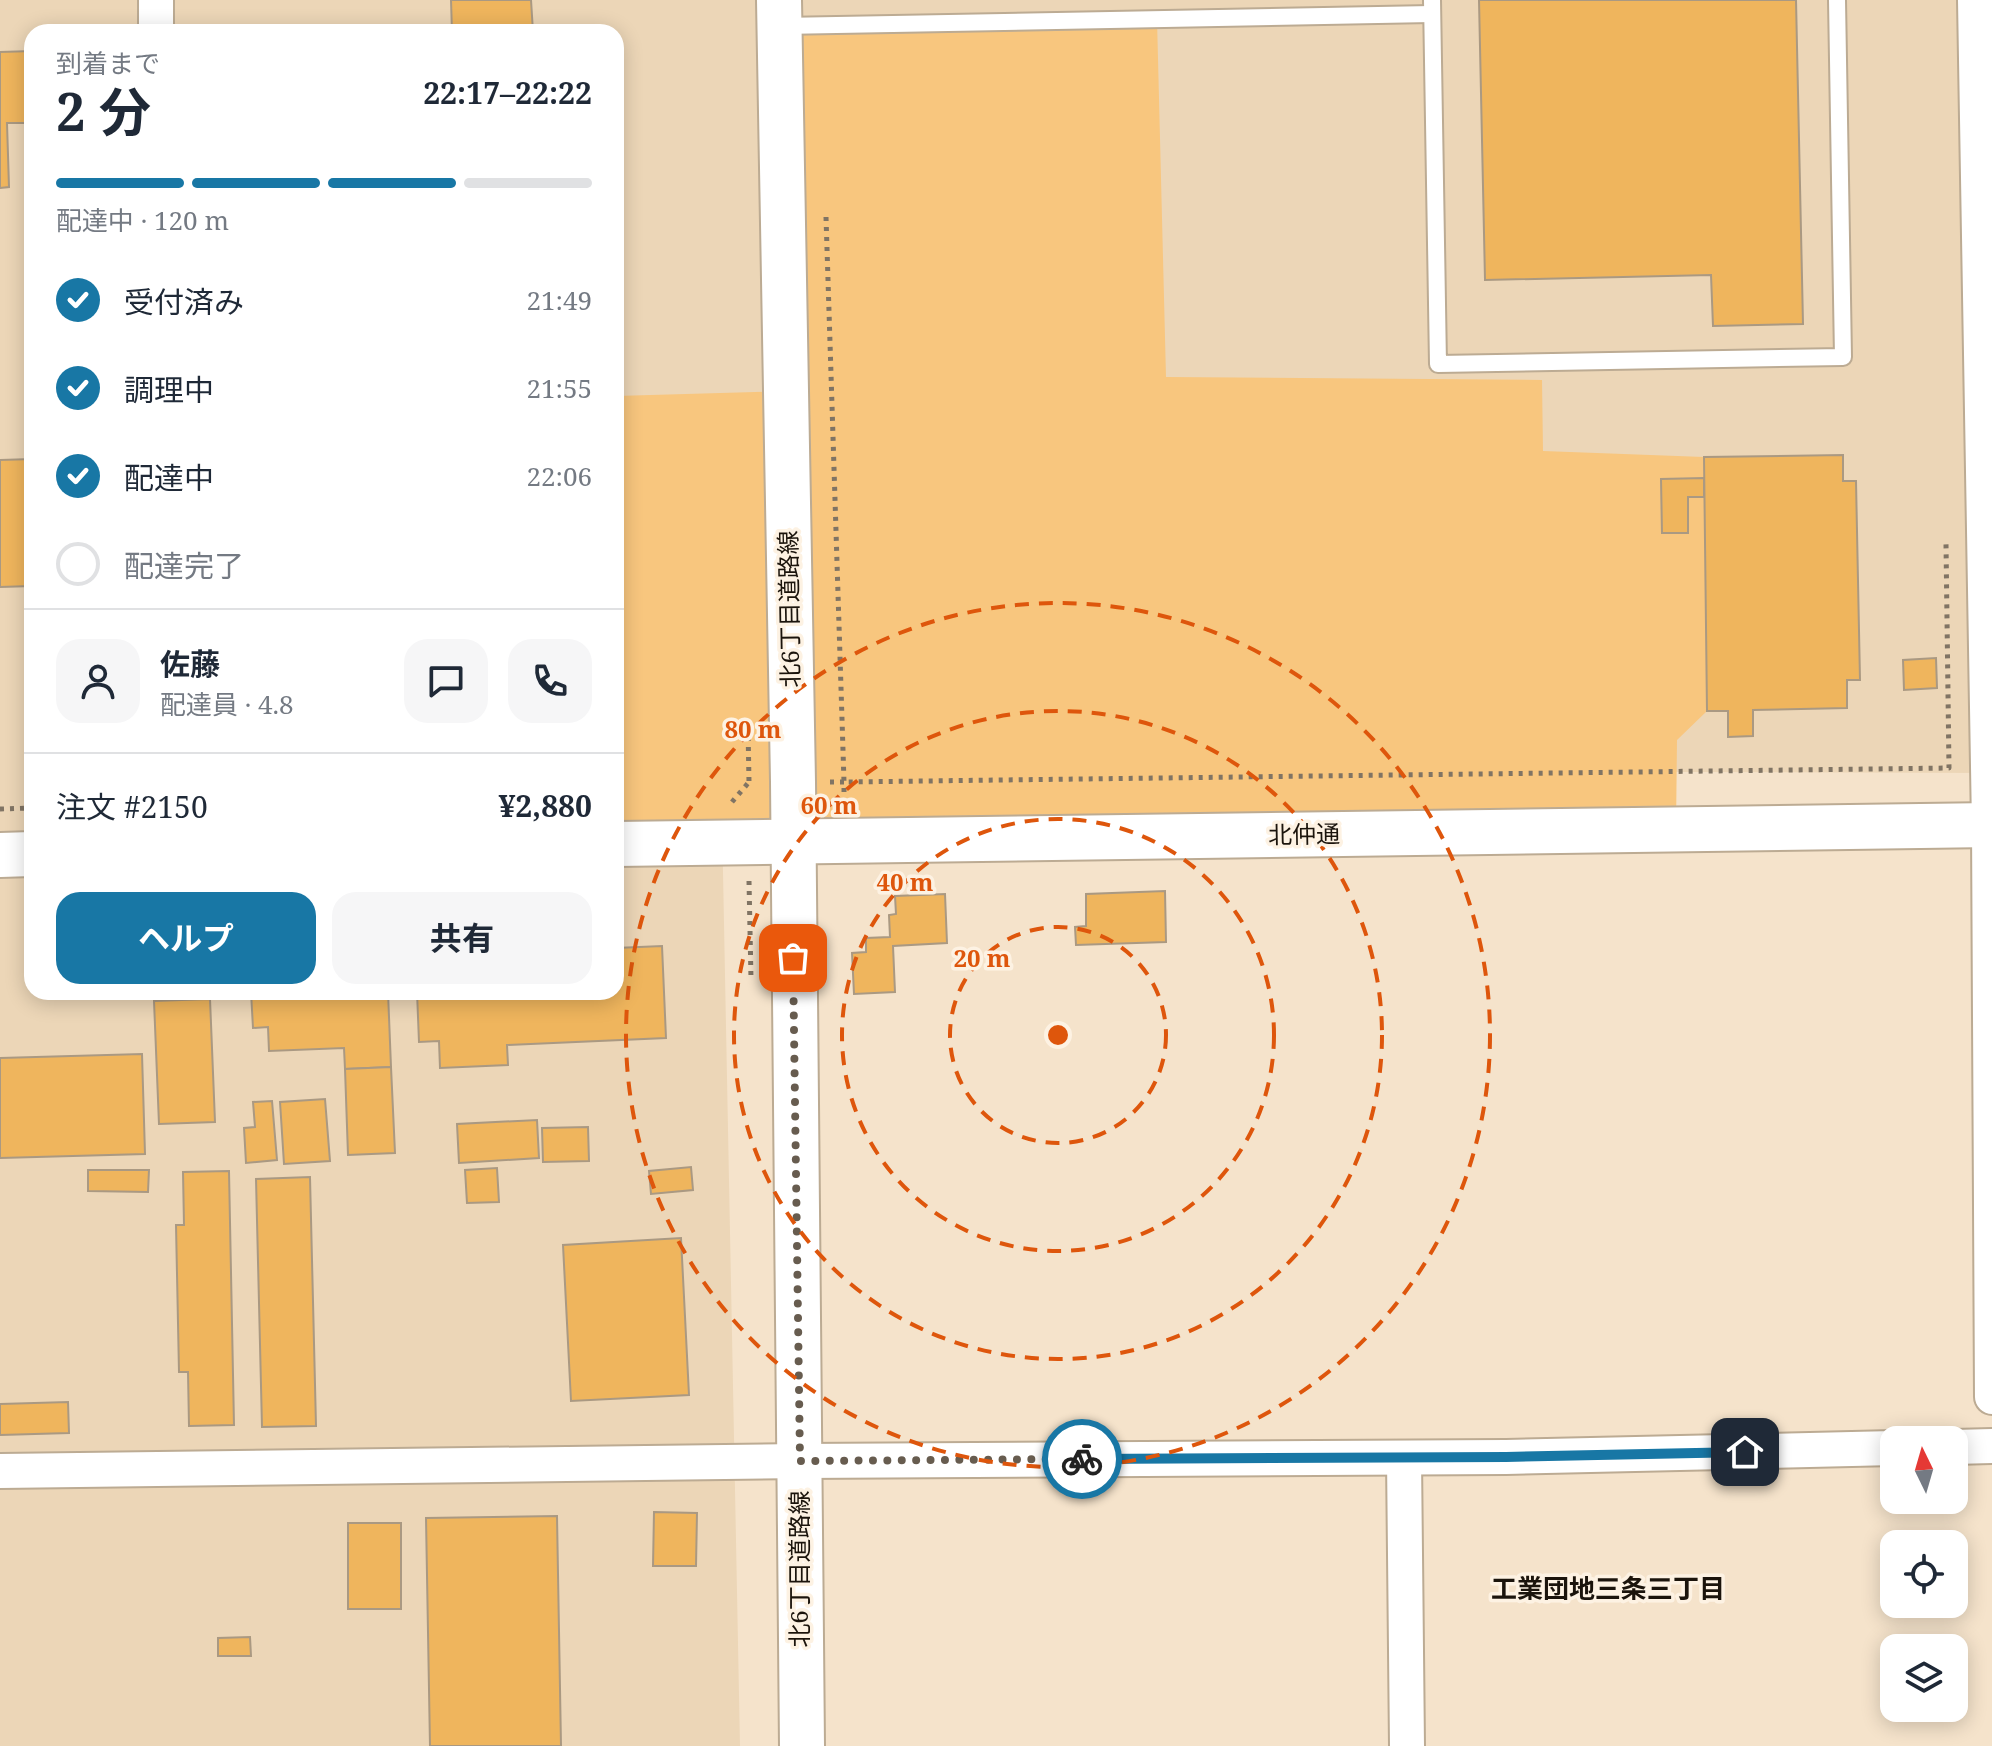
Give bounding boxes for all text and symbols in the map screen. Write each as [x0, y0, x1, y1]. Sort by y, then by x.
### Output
text: 到着まで [56, 45, 160, 81]
text: 22:17–22:22 [423, 72, 592, 113]
text: 2 分 [56, 75, 151, 146]
text: 配達中 · 120 m [56, 202, 229, 238]
icon: check [56, 278, 100, 322]
text: 受付済み [124, 281, 244, 322]
text: 21:49 [526, 282, 592, 318]
icon: check [56, 366, 100, 410]
text: 調理中 [124, 369, 214, 410]
text: 21:55 [526, 370, 592, 406]
icon: check [56, 454, 100, 498]
text: 配達中 [124, 457, 214, 498]
text: 22:06 [526, 458, 592, 494]
street label: 北6丁目道路線 [771, 530, 806, 688]
text: 配達完了 [124, 545, 244, 586]
button: person [56, 639, 140, 723]
button: chat [404, 639, 488, 723]
button: phone [508, 639, 592, 723]
text: 佐藤 [160, 643, 220, 684]
text: 配達員 · 4.8 [160, 686, 294, 722]
text: 80 m [724, 712, 782, 745]
text: ¥2,880 [498, 785, 592, 826]
text: 注文 #2150 [56, 786, 208, 827]
text: 60 m [800, 788, 858, 821]
street label: 北仲通 [1268, 816, 1340, 851]
text: 40 m [876, 865, 934, 898]
button: ヘルプ [56, 892, 316, 984]
button: 共有 [332, 892, 592, 984]
pin [759, 924, 827, 992]
icon: bag [771, 936, 815, 980]
text: 20 m [953, 941, 1011, 974]
centre of rings [1044, 1021, 1072, 1049]
pin [1711, 1418, 1779, 1486]
courier [1042, 1419, 1122, 1499]
north arrow [1880, 1426, 1968, 1514]
map controls [1880, 1426, 1968, 1722]
icon: home [1723, 1430, 1767, 1474]
icon: bike [1060, 1437, 1104, 1481]
street label: 北6丁目道路線 [782, 1490, 815, 1648]
button: locate [1880, 1530, 1968, 1618]
district label: 工業団地三条三丁目 [1491, 1570, 1725, 1606]
button: layers [1880, 1634, 1968, 1722]

